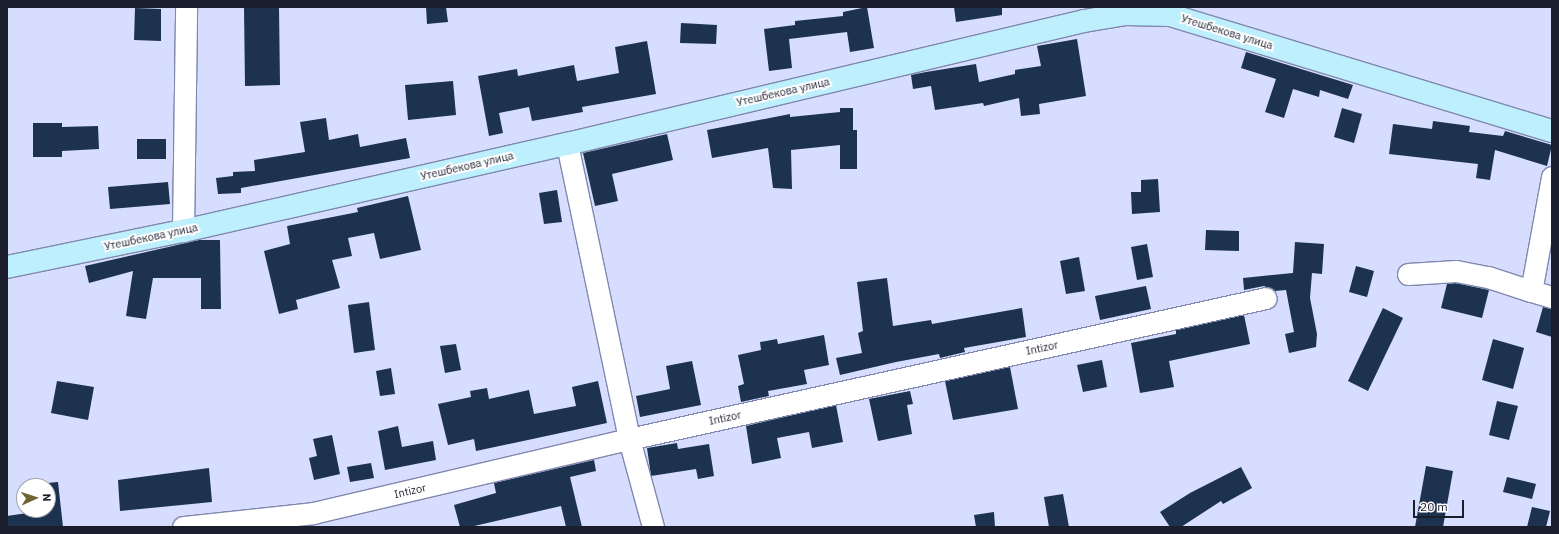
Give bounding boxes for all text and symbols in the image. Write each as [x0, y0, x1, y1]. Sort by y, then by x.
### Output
street label: Утешбекова улица [1179, 12, 1275, 52]
street label: Утешбекова улица [735, 75, 831, 109]
street label: Утешбекова улица [419, 149, 515, 183]
street label: Утешбекова улица [103, 221, 199, 253]
street label: Intizor [1025, 338, 1059, 358]
street label: Intizor [708, 408, 742, 428]
north arrow [16, 478, 56, 518]
street label: Intizor [393, 481, 427, 501]
scale bar [1415, 492, 1466, 518]
text: N [40, 493, 54, 502]
text: 20 m [1420, 499, 1448, 514]

